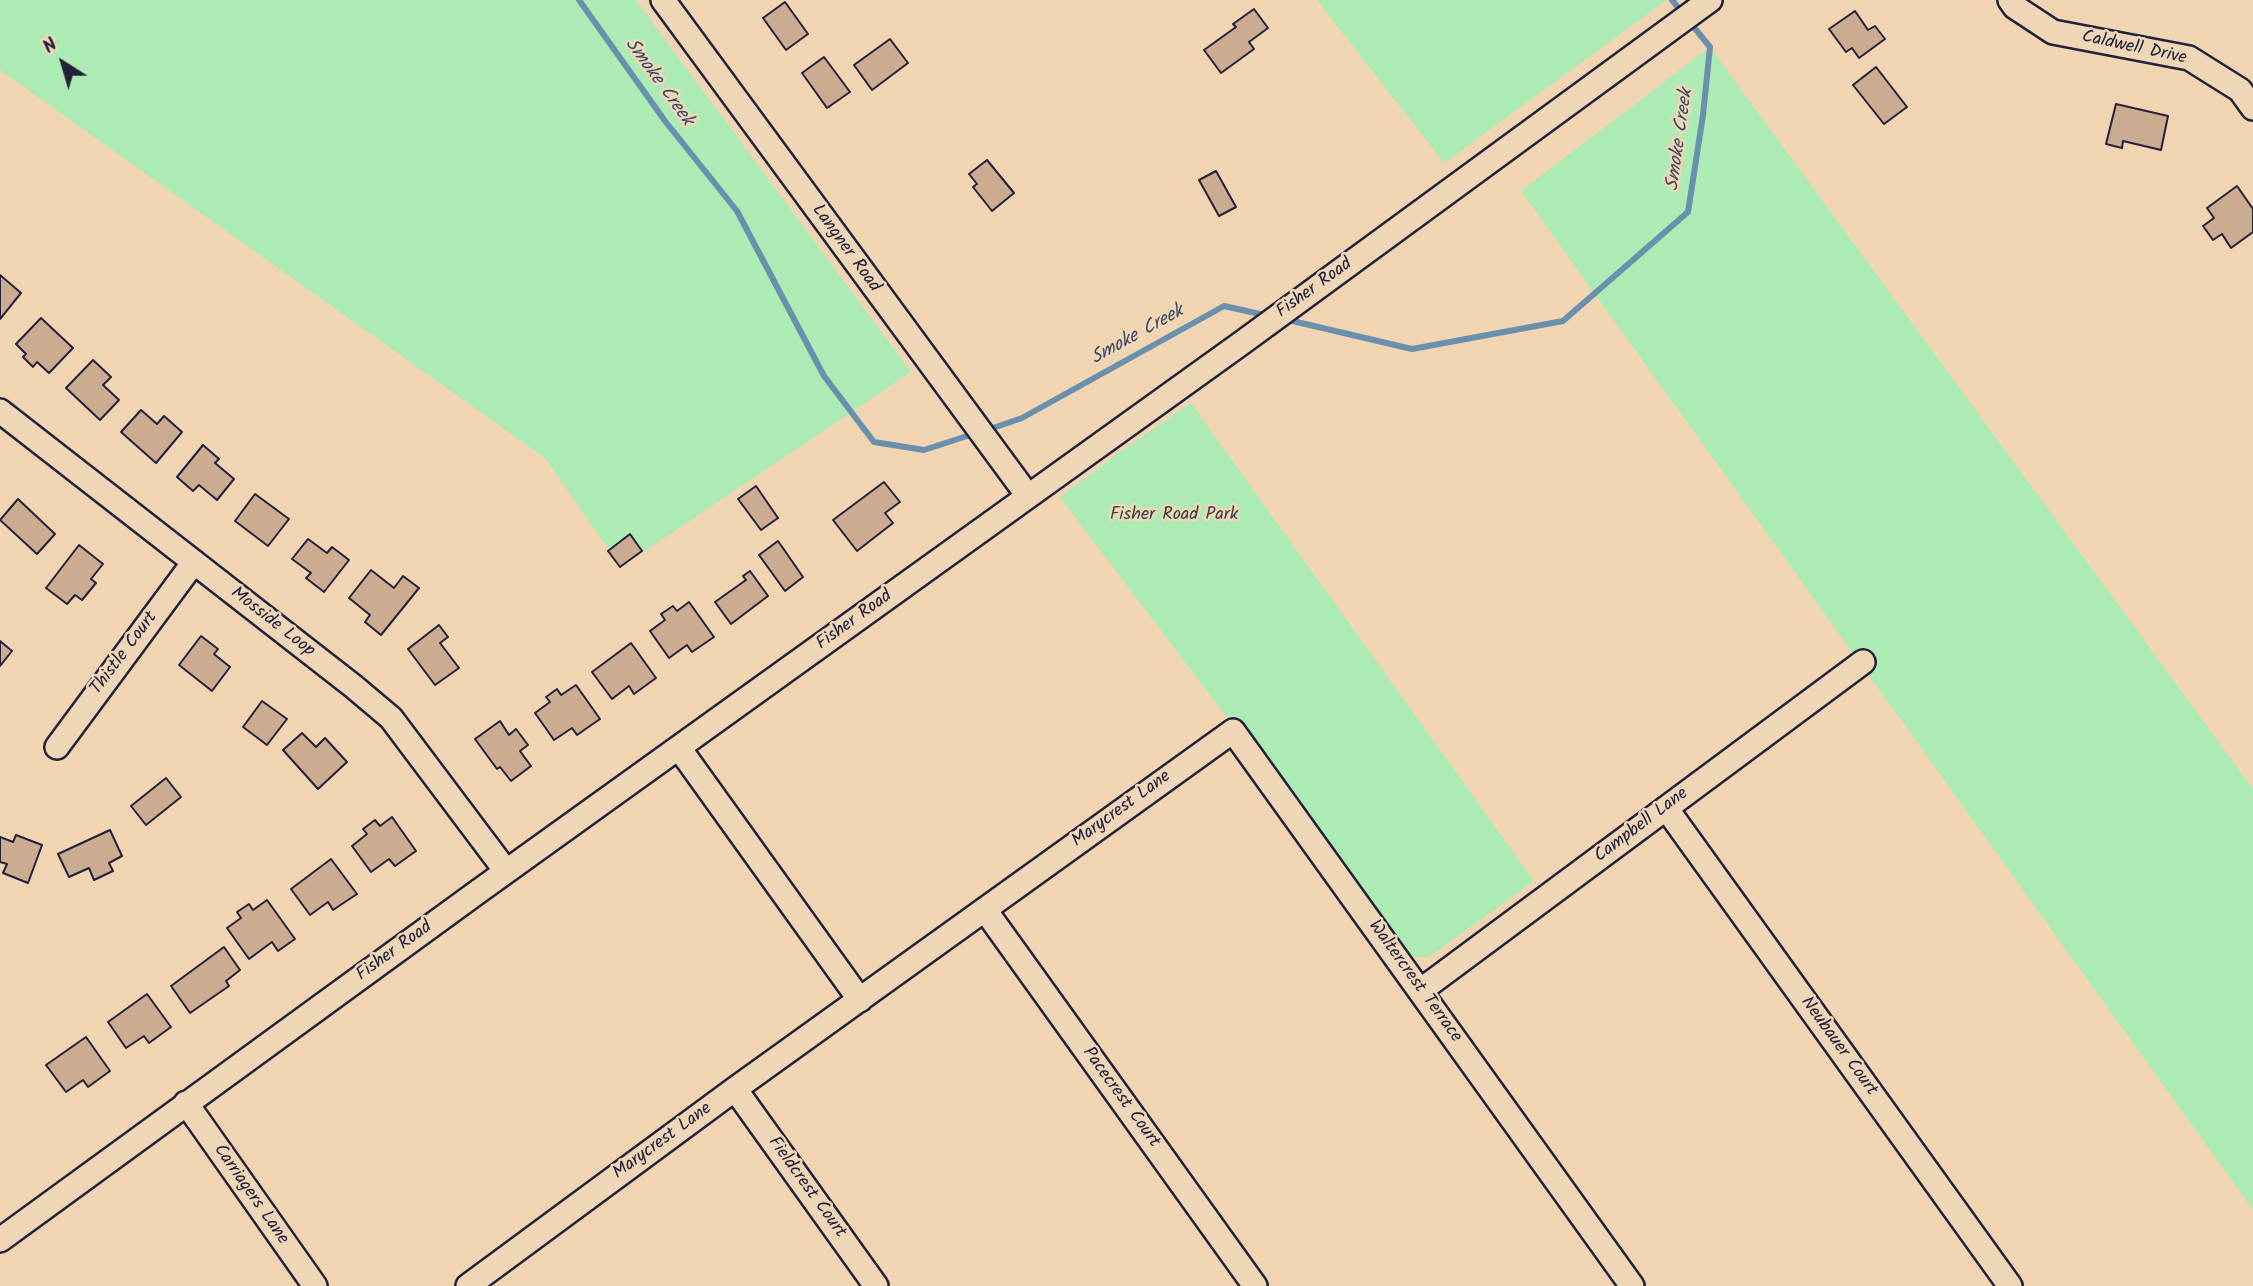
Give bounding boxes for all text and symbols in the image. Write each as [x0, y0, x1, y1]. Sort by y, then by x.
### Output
street label: Caldwell Drive [2080, 27, 2188, 71]
north arrow [28, 28, 98, 98]
text: N [37, 31, 64, 62]
water label: Smoke Creek [619, 35, 697, 131]
water label: Smoke Creek [1663, 88, 1699, 192]
street label: Langner Road [806, 201, 884, 297]
street label: Fisher Road [1273, 254, 1357, 324]
water label: Smoke Creek [1088, 301, 1188, 371]
park label: Fisher Road Park [1110, 505, 1238, 527]
street label: Mosside Loop [226, 583, 318, 663]
street label: Fisher Road [813, 586, 897, 656]
street label: Thistle Court [87, 608, 163, 700]
street label: Marycrest Lane [1068, 767, 1176, 853]
street label: Campbell Lane [1591, 784, 1693, 868]
street label: Fisher Road [353, 917, 437, 987]
street label: Waltercrest Terrace [1362, 917, 1466, 1047]
street label: Neubauer Court [1795, 993, 1881, 1101]
street label: Pacecrest Court [1076, 1044, 1164, 1152]
street label: Marycrest Lane [609, 1099, 717, 1185]
street label: Fieldcrest Court [762, 1133, 850, 1243]
street label: Carriagers Lane [208, 1141, 292, 1249]

